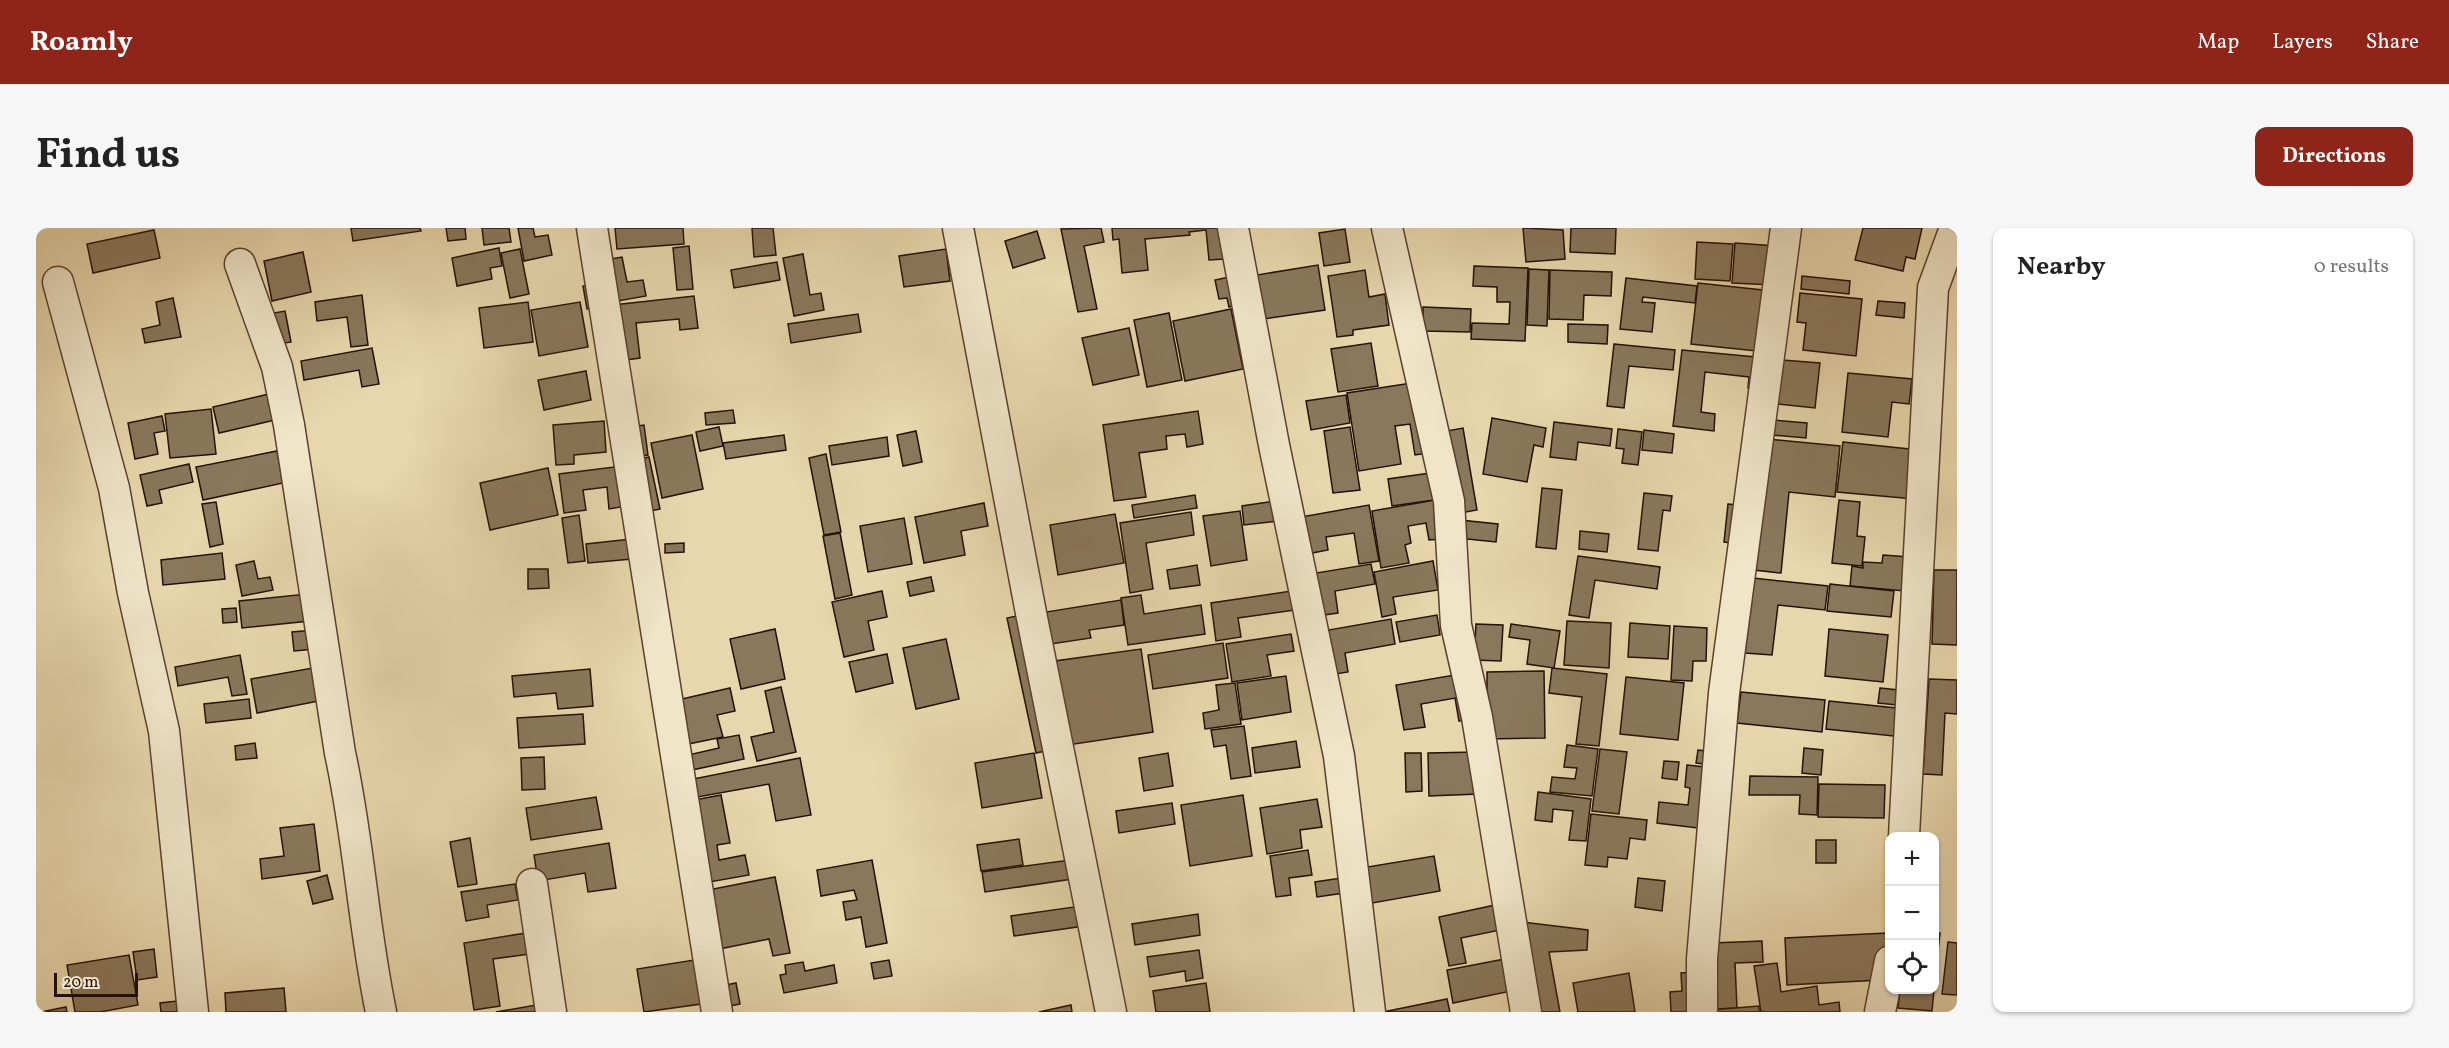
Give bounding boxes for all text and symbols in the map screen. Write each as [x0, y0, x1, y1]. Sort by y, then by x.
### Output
text: Roamly [30, 23, 133, 62]
text: Map [2197, 28, 2239, 57]
text: Layers [2272, 28, 2333, 57]
text: Share [2366, 28, 2419, 57]
text: Find us [36, 127, 180, 186]
button: Directions [2255, 127, 2413, 186]
text: Nearby [2017, 249, 2106, 285]
text: 0 results [2314, 253, 2389, 281]
map controls [1885, 832, 1939, 994]
button: + [1885, 832, 1939, 886]
button: − [1885, 886, 1939, 940]
button: locate [1885, 940, 1939, 994]
scale bar [54, 970, 138, 998]
text: 20 m [63, 972, 98, 994]

